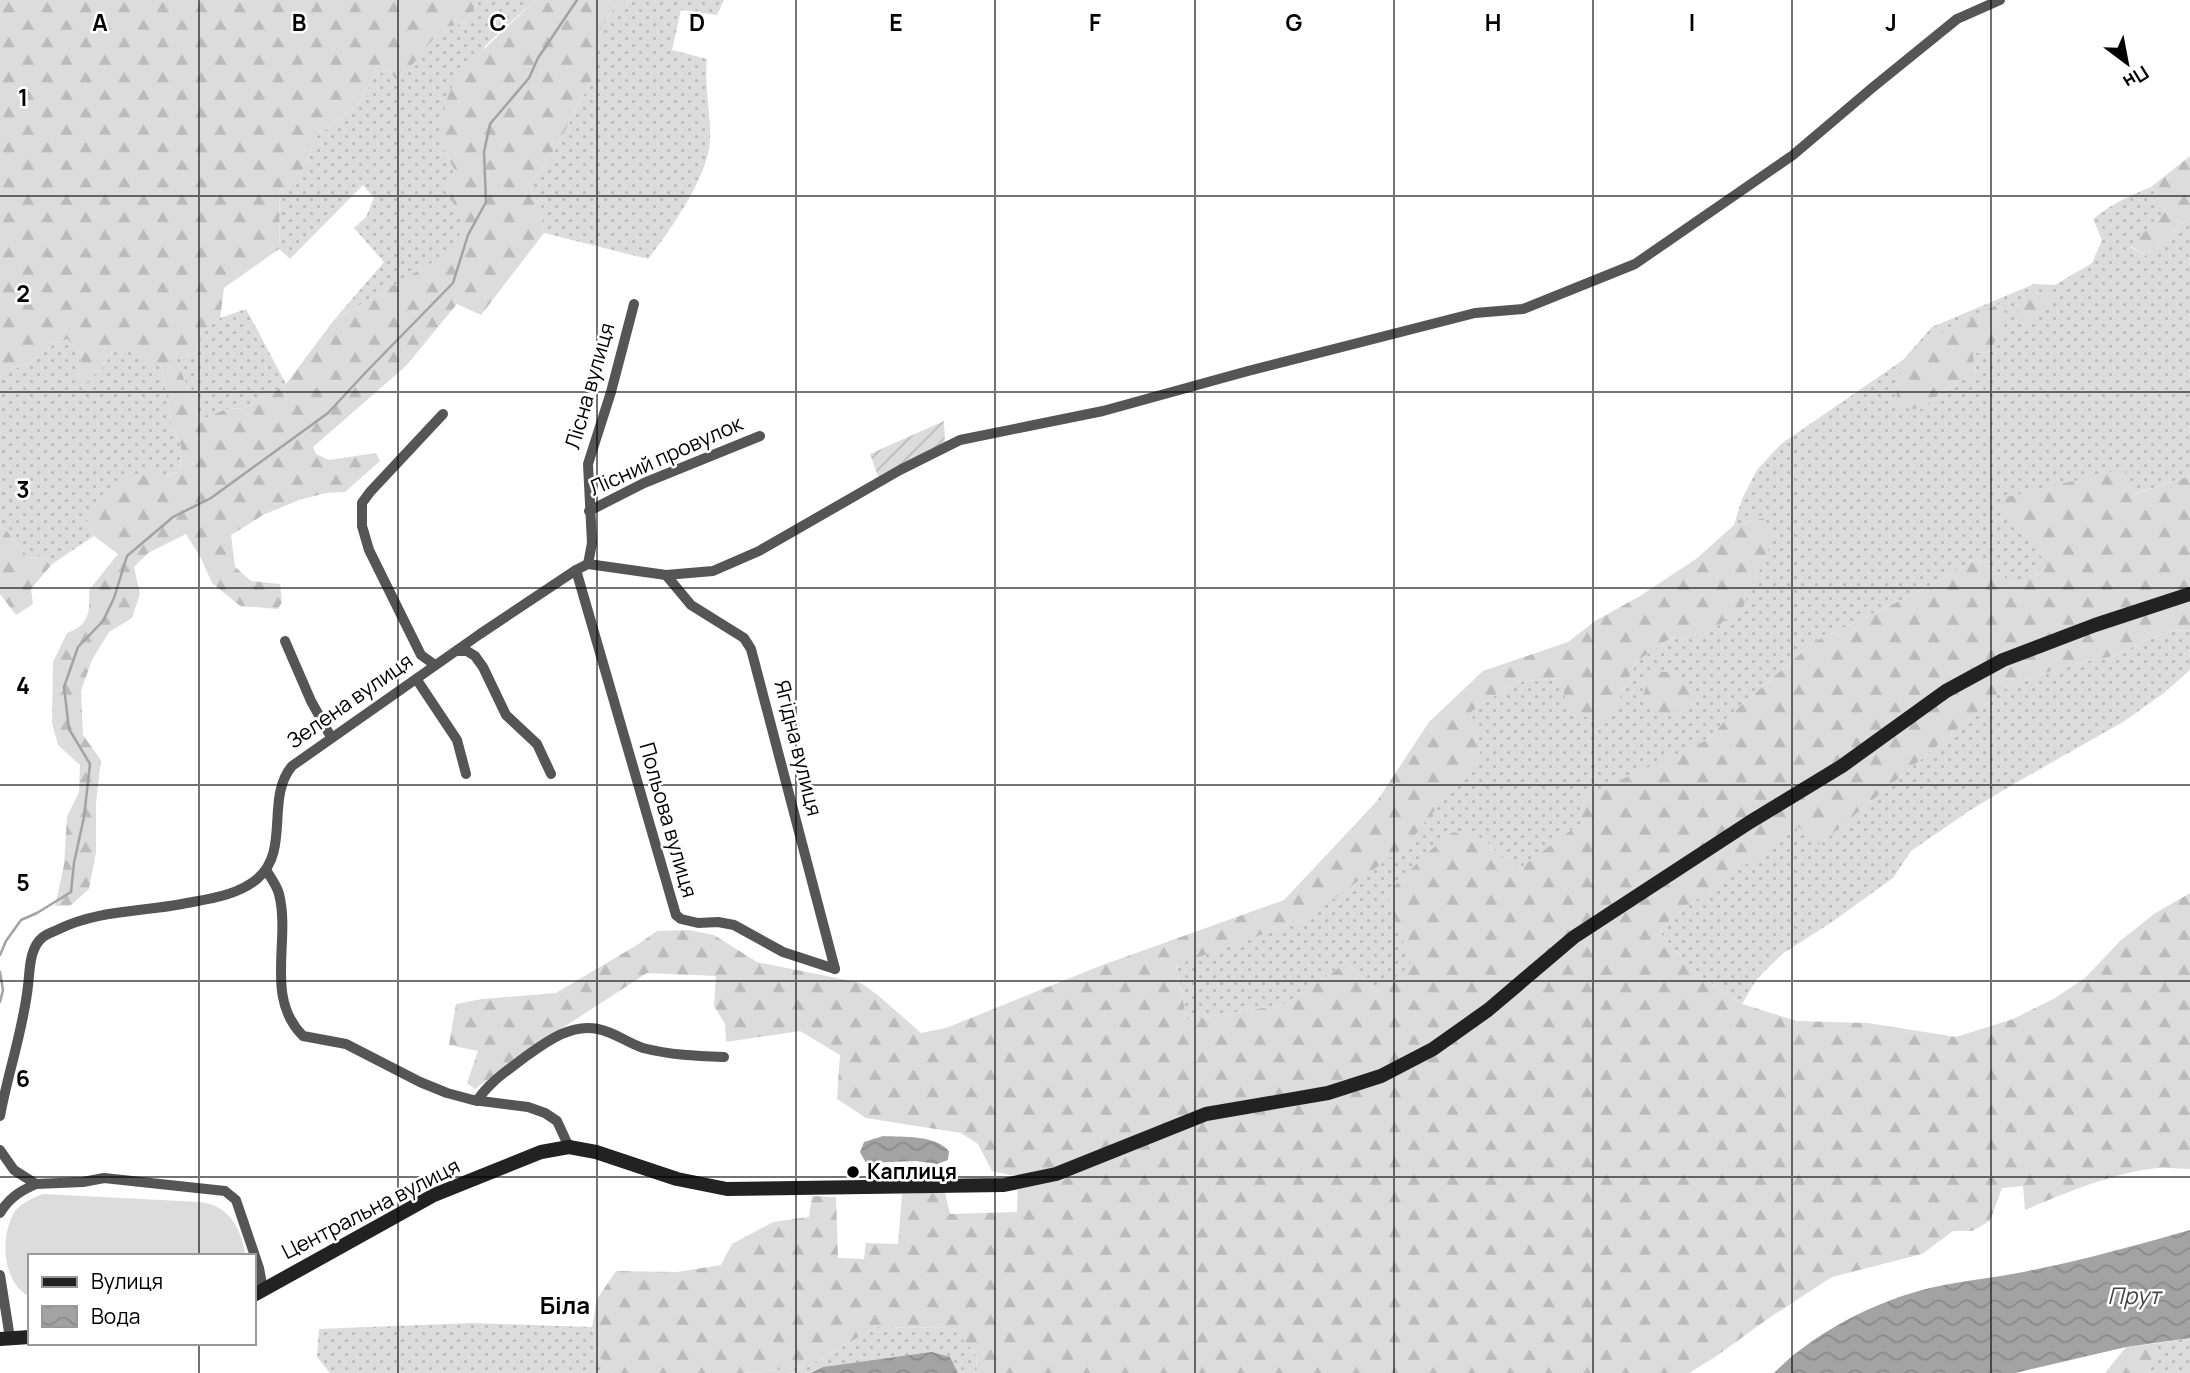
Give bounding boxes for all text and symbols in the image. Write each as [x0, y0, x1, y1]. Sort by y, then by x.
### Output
text: A [92, 6, 108, 38]
text: B [292, 6, 306, 38]
text: C [490, 6, 507, 38]
text: D [689, 6, 705, 38]
text: E [889, 6, 903, 38]
text: F [1089, 6, 1101, 38]
text: G [1286, 6, 1303, 38]
text: H [1485, 6, 1501, 38]
text: I [1689, 6, 1695, 38]
text: J [1885, 6, 1897, 38]
north arrow [2092, 28, 2162, 98]
text: Пн [2118, 60, 2154, 95]
text: 1 [18, 81, 28, 113]
text: 2 [16, 277, 30, 309]
street label: Лісна вулиця [558, 319, 620, 452]
street label: Лісний провулок [584, 408, 747, 502]
text: 3 [16, 473, 30, 505]
street label: Зелена вулиця [281, 646, 418, 754]
text: 4 [16, 669, 30, 701]
street label: Ягідна вулиця [769, 677, 829, 819]
street label: Польова вулиця [633, 739, 705, 901]
text: 5 [16, 866, 30, 898]
text: 6 [16, 1062, 30, 1094]
street label: Центральна вулиця [277, 1151, 464, 1265]
place label: Каплиця [867, 1157, 957, 1185]
marker: Каплиця [845, 1164, 861, 1180]
legend [28, 1254, 256, 1345]
text: Вулиця [91, 1267, 163, 1295]
water label: Прут [2108, 1279, 2164, 1311]
district label: Біла [540, 1288, 590, 1321]
text: Вода [91, 1302, 141, 1330]

